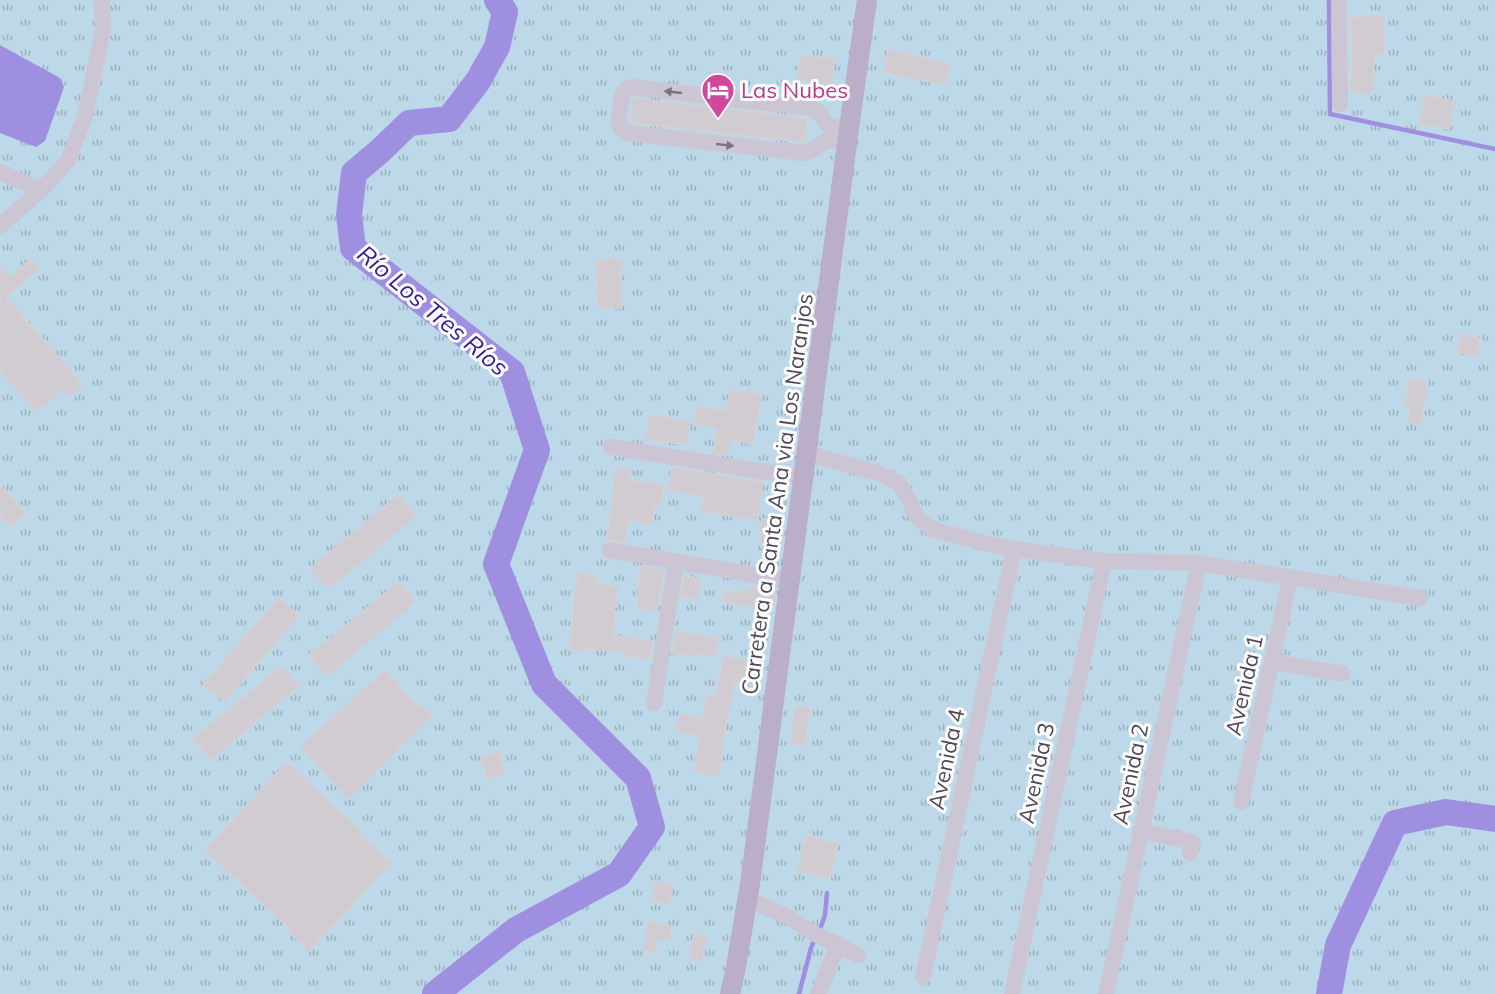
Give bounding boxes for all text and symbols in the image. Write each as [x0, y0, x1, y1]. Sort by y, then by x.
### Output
hotel icon: Las Nubes [700, 72, 736, 119]
place label: Las Nubes [741, 76, 848, 104]
one-way arrow [663, 87, 682, 97]
one-way arrow [716, 140, 735, 149]
water label: Río Los Tres Ríos [352, 238, 514, 382]
street label: Carretera a Santa Ana via Los Naranjos [735, 292, 819, 696]
street label: Avenida 1 [1219, 632, 1269, 738]
street label: Avenida 4 [922, 706, 970, 812]
street label: Avenida 3 [1012, 720, 1060, 826]
street label: Avenida 2 [1106, 721, 1154, 827]

